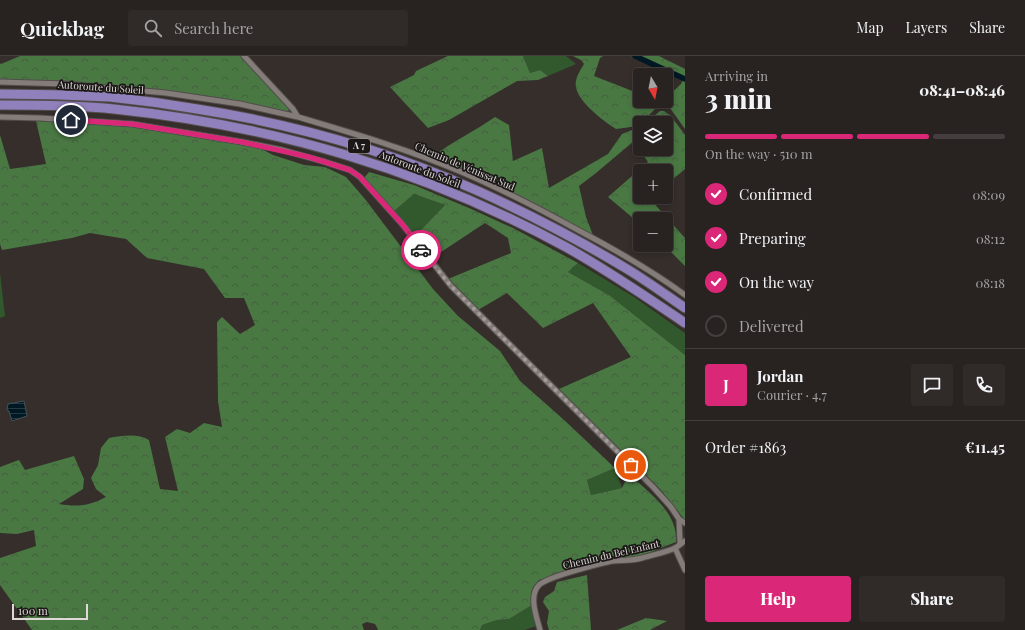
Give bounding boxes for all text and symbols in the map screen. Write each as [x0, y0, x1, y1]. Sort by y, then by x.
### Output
search box [128, 10, 408, 46]
text: Quickbag [20, 15, 104, 41]
icon: search [142, 17, 164, 39]
text: Search here [174, 18, 253, 38]
text: Map [856, 18, 884, 37]
text: Layers [906, 18, 947, 37]
text: Share [969, 18, 1005, 37]
text: Arriving in [705, 67, 768, 84]
north arrow [633, 68, 673, 108]
map controls [633, 68, 673, 252]
street label: Autoroute du Soleil [57, 77, 144, 97]
text: 08:41–08:46 [919, 80, 1005, 100]
text: 3 min [705, 81, 772, 116]
pin [54, 103, 88, 137]
icon: home [60, 109, 82, 131]
button: layers [633, 116, 673, 156]
road number: A 7 [348, 139, 370, 153]
street label: Chemin de Vénissat Sud [413, 139, 517, 194]
text: On the way · 510 m [705, 145, 812, 162]
street label: Autoroute du Soleil [376, 147, 463, 191]
button: + [633, 164, 673, 204]
icon: check [705, 183, 727, 205]
text: Confirmed [739, 184, 812, 204]
text: 08:09 [973, 186, 1005, 203]
button: − [633, 212, 673, 252]
icon: check [705, 227, 727, 249]
text: Preparing [739, 228, 806, 248]
courier [401, 230, 441, 270]
text: 08:12 [976, 230, 1005, 247]
icon: car [410, 239, 432, 261]
icon: check [705, 271, 727, 293]
text: On the way [739, 272, 814, 292]
text: 08:18 [975, 274, 1005, 291]
text: Delivered [739, 316, 804, 336]
button: chat [911, 364, 953, 406]
button: phone [963, 364, 1005, 406]
text: Jordan [757, 366, 803, 386]
text: J [723, 375, 729, 395]
text: Courier · 4.7 [757, 386, 827, 403]
text: Order #1863 [705, 437, 786, 457]
text: €11.45 [965, 437, 1005, 457]
pin [614, 448, 648, 482]
icon: bag [620, 454, 642, 476]
street label: Chemin du Bel Enfant [561, 536, 661, 572]
button: Help [705, 576, 851, 622]
button: Share [859, 576, 1005, 622]
scale bar [12, 602, 88, 621]
text: 100 m [18, 603, 48, 618]

